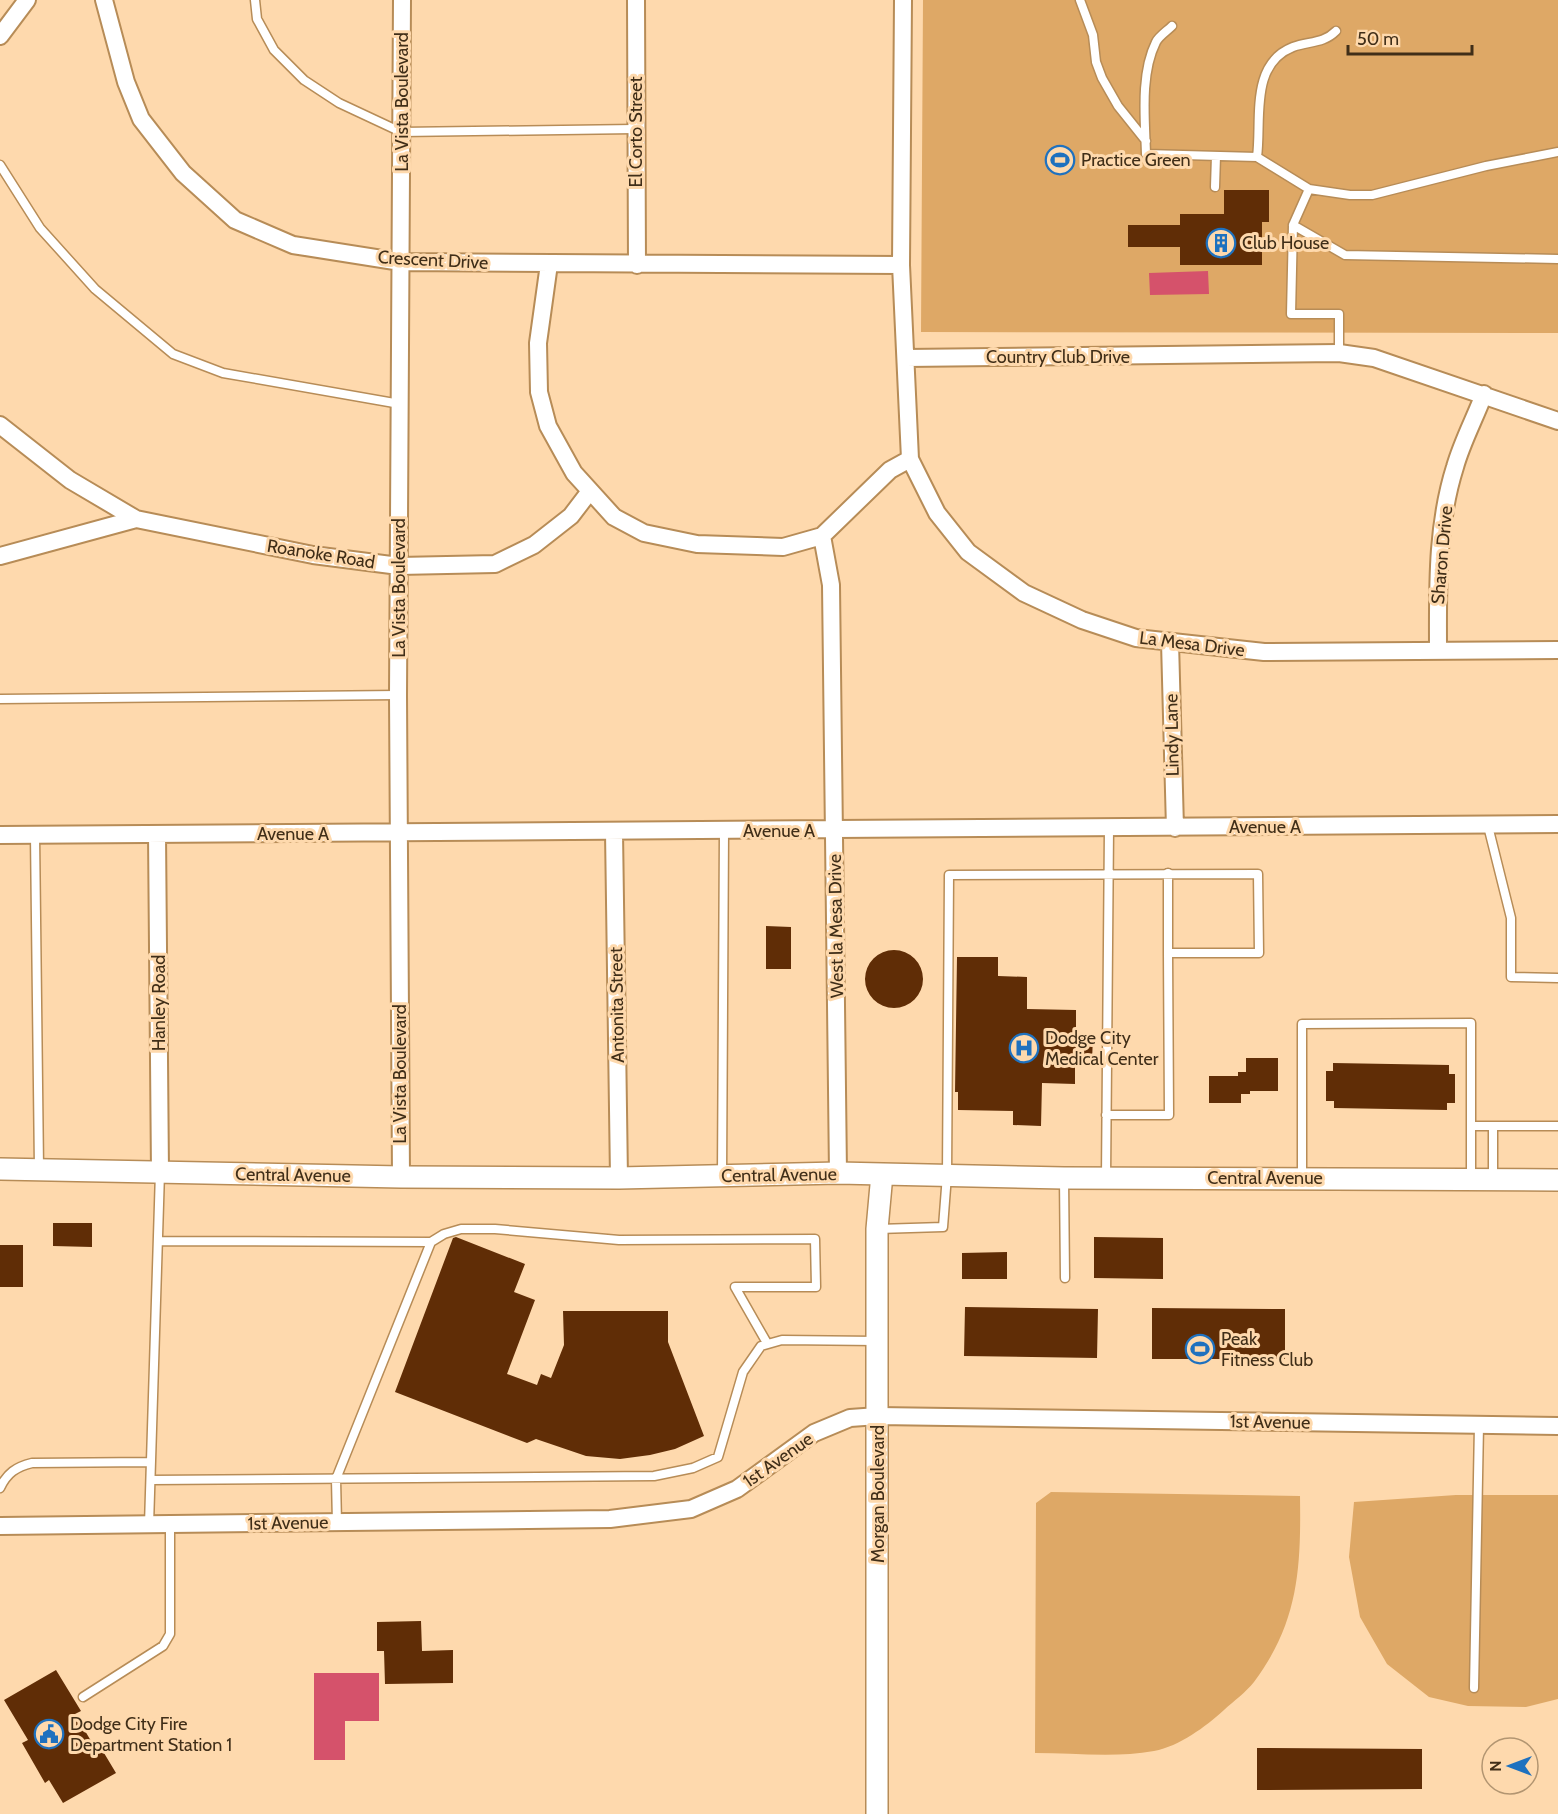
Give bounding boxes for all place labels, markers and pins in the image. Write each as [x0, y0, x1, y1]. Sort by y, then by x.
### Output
sports icon: Practice Green [1044, 144, 1076, 176]
place label: Practice Green [1081, 149, 1191, 171]
building icon: Club House [1205, 227, 1237, 259]
place label: Club House [1242, 232, 1329, 254]
place label: Dodge City Medical Center [1045, 1027, 1159, 1070]
hospital icon: Dodge City Medical Center [1008, 1032, 1040, 1064]
place label: Peak Fitness Club [1221, 1328, 1313, 1371]
sports icon: Peak Fitness Club [1184, 1333, 1216, 1365]
place label: Dodge City Fire Department Station 1 [70, 1713, 232, 1756]
public building icon: Dodge City Fire Department Station 1 [33, 1718, 65, 1750]

